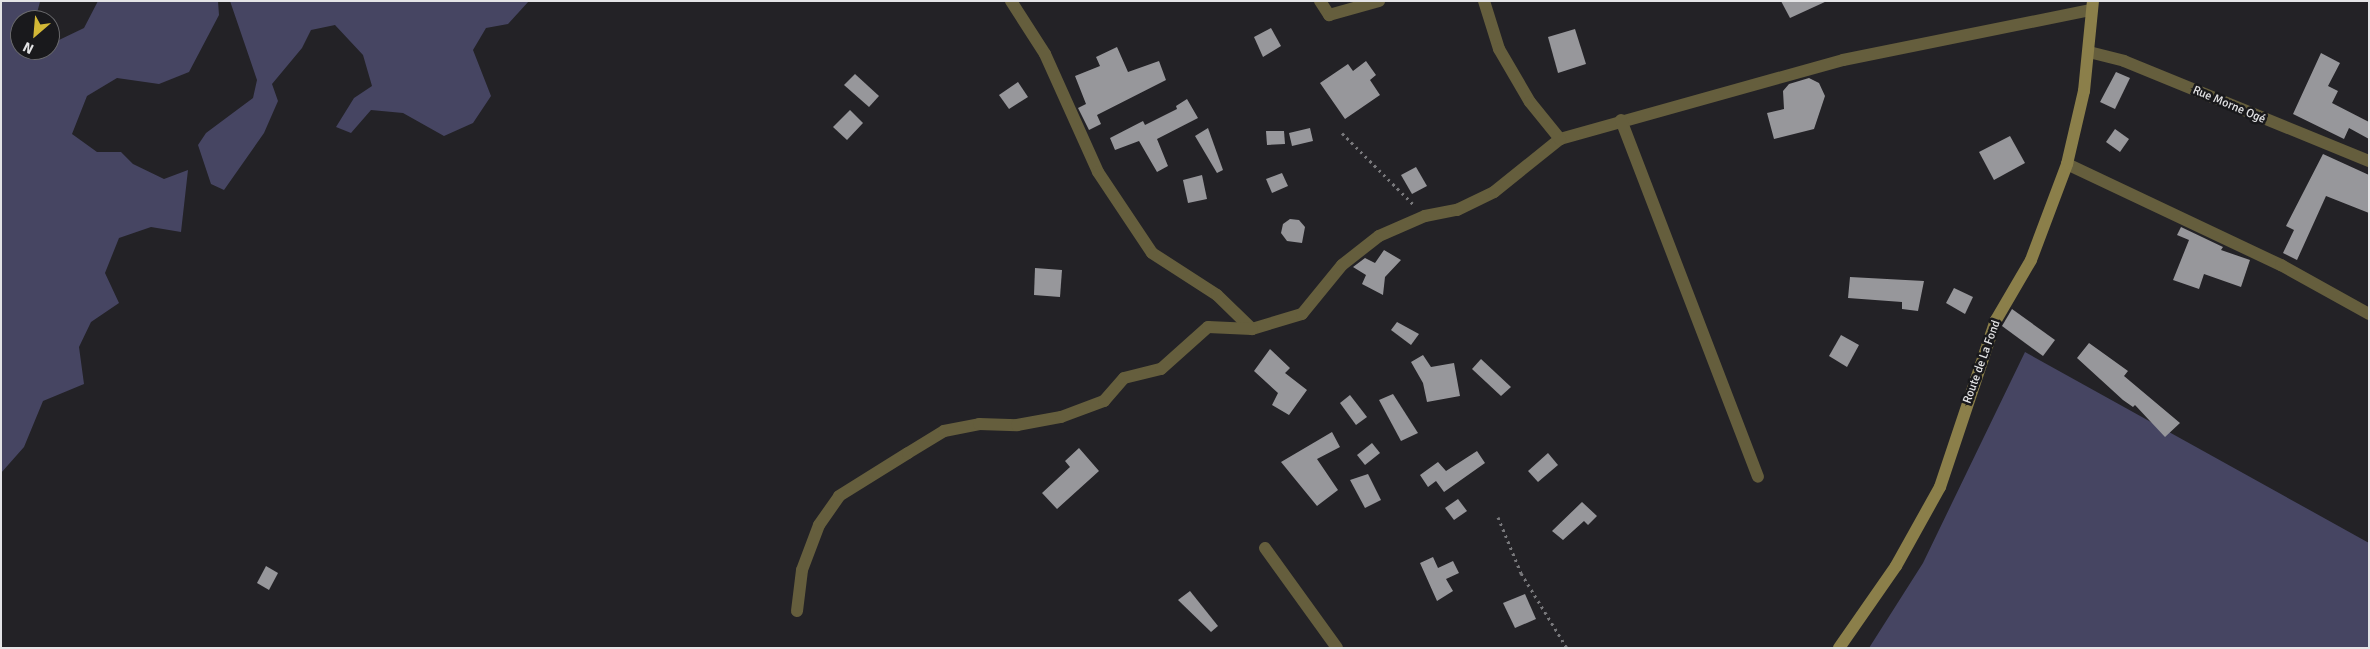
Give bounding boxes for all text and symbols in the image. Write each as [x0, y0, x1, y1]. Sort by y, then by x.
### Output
north arrow [10, 10, 60, 60]
text: N [20, 38, 37, 58]
street label: Rue Morne Ogé [2190, 83, 2268, 127]
street label: Route de La Fond [1960, 318, 2004, 406]

